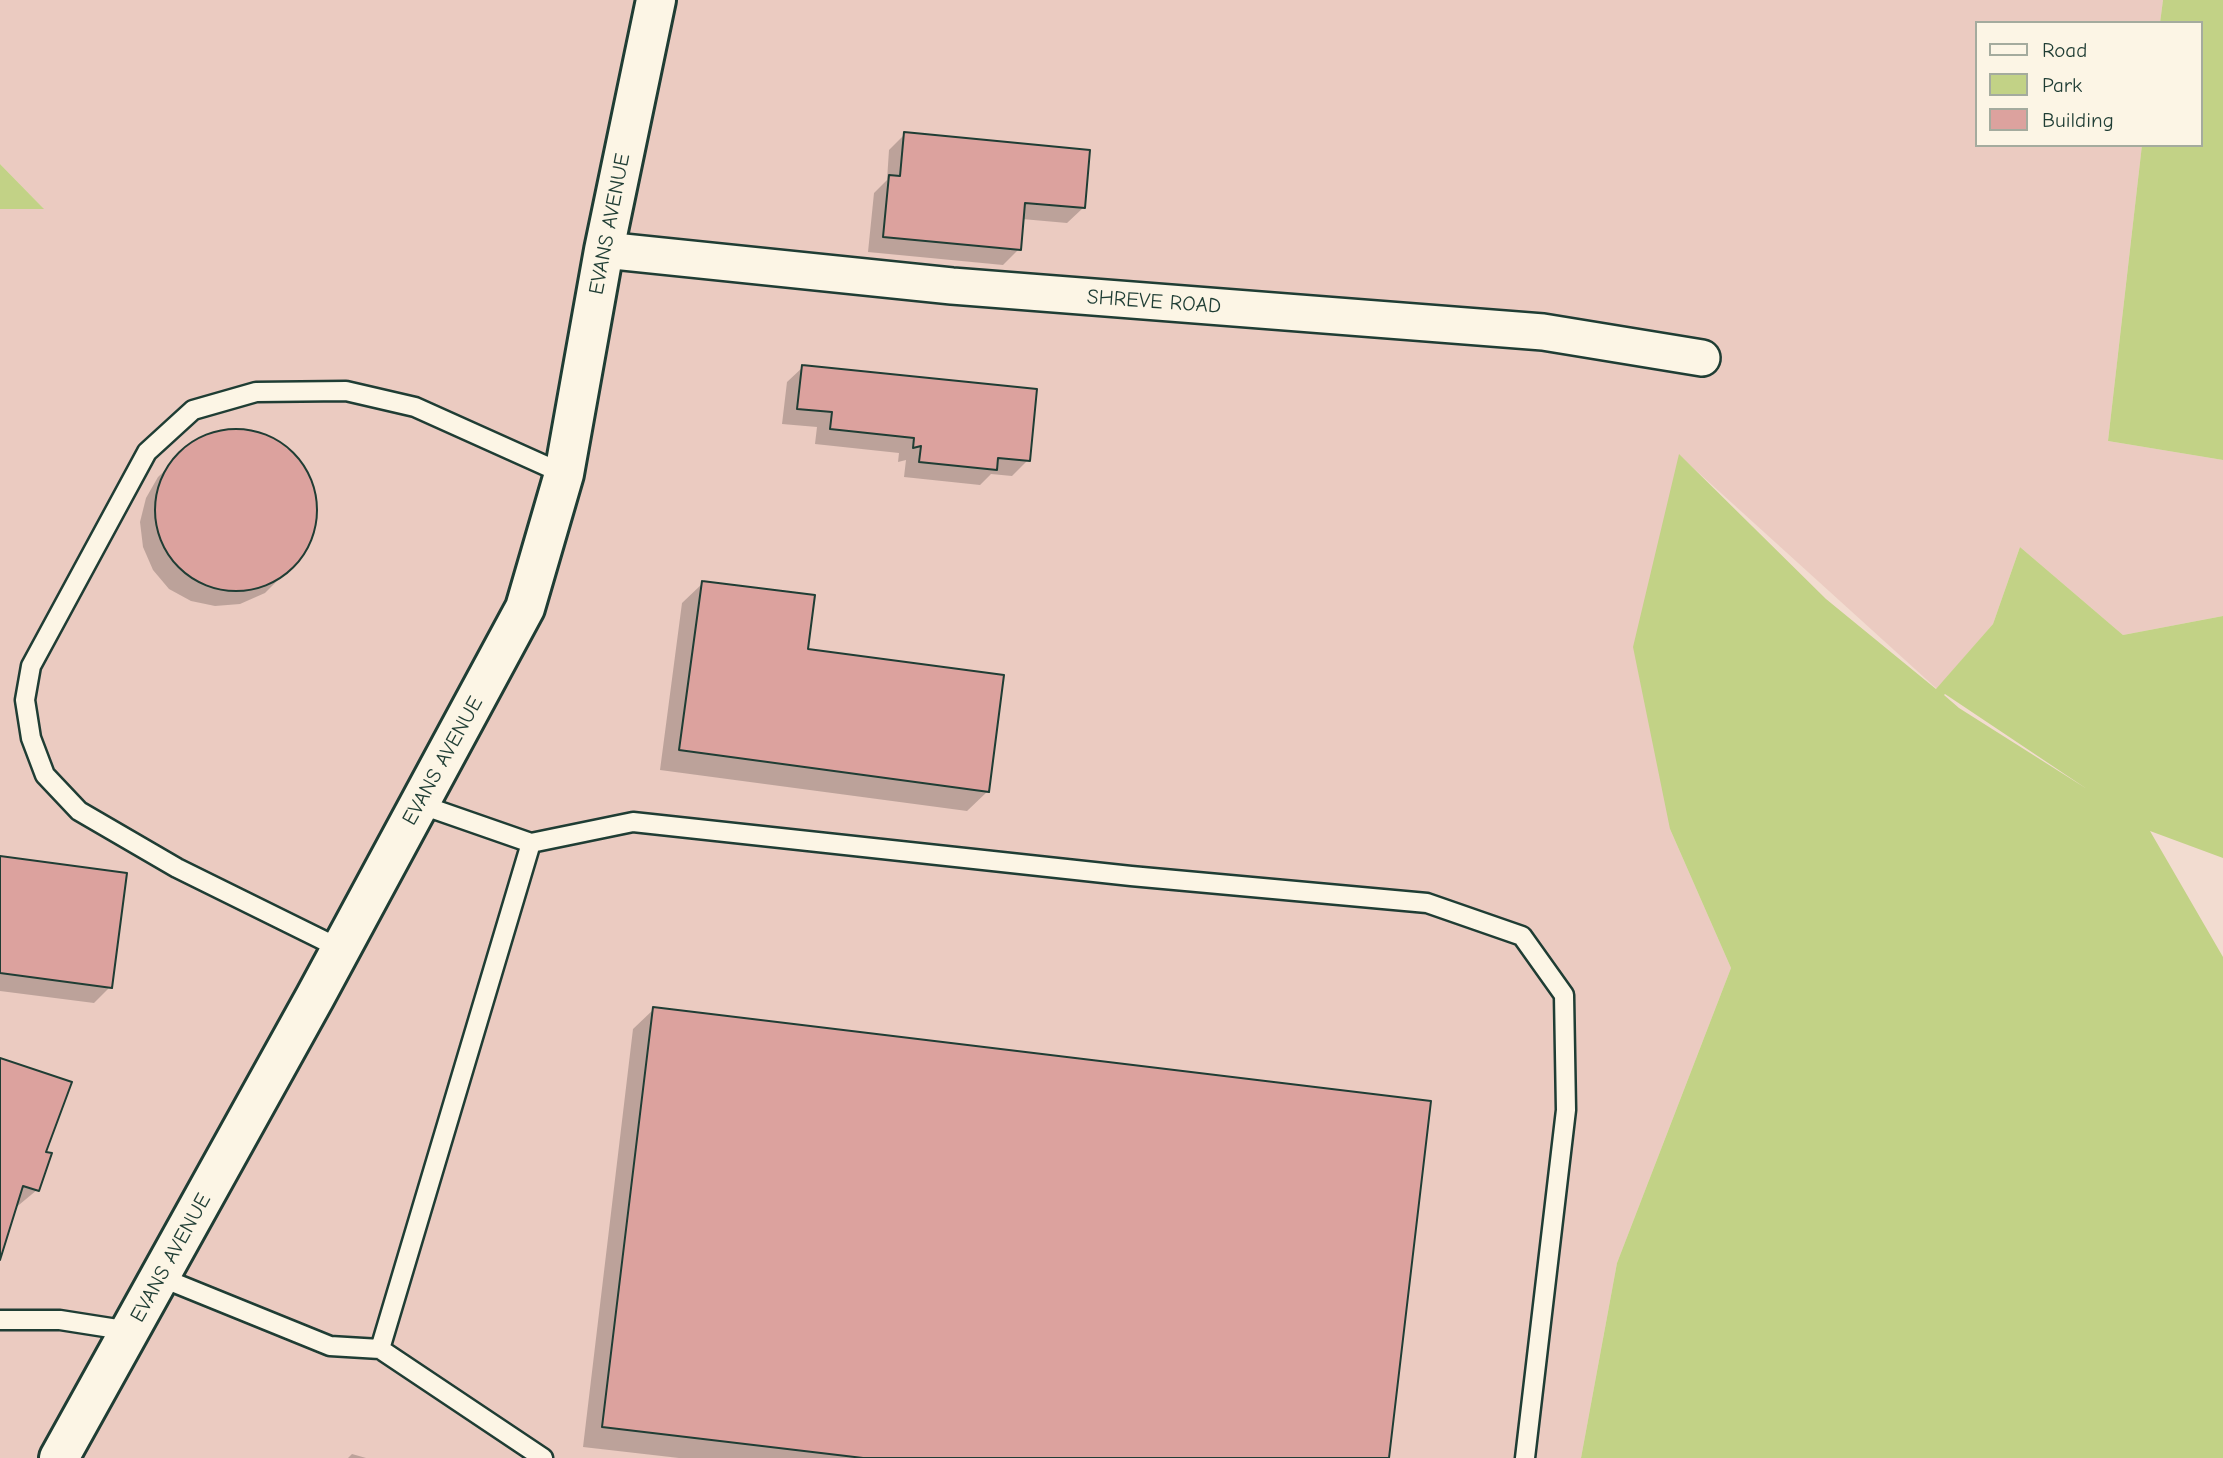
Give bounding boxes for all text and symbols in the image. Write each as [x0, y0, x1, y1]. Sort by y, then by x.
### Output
legend [1974, 21, 2202, 147]
text: Road [2042, 38, 2087, 62]
text: Park [2042, 73, 2082, 97]
text: Building [2042, 108, 2114, 132]
street label: EVANS AVENUE [584, 151, 636, 297]
street label: SHREVE ROAD [1086, 285, 1222, 319]
street label: EVANS AVENUE [397, 692, 489, 830]
street label: EVANS AVENUE [125, 1189, 217, 1327]

